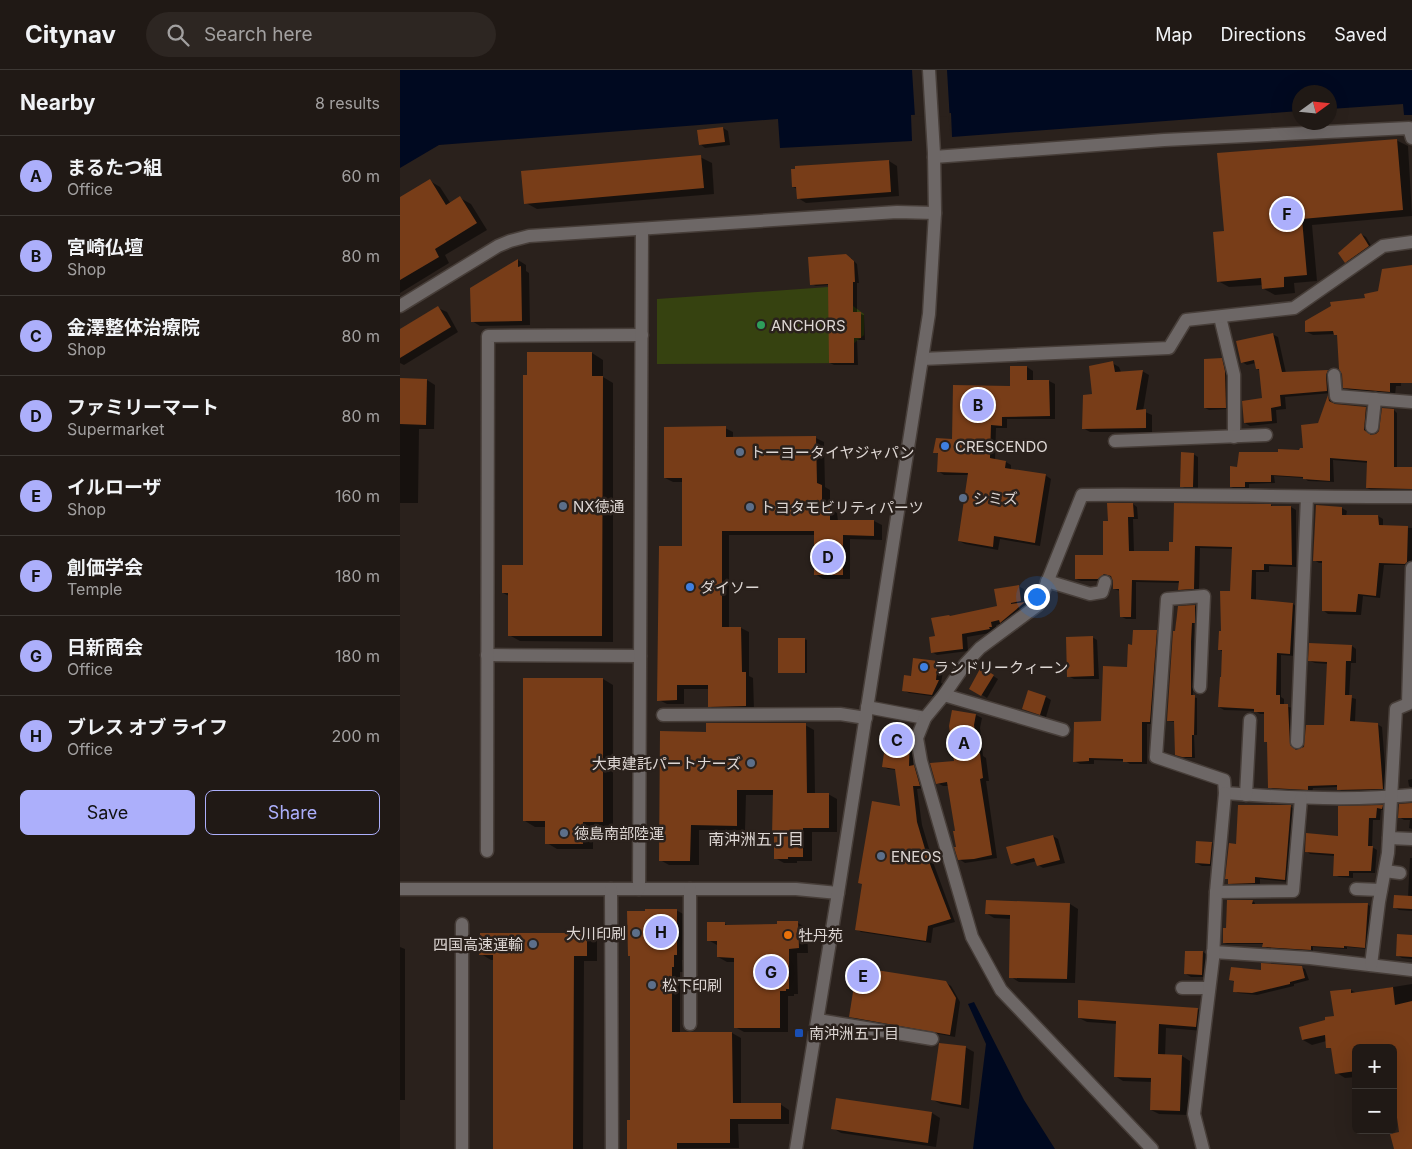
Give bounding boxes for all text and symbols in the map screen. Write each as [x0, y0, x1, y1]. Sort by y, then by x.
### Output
search box [146, 12, 496, 57]
text: Citynav [25, 20, 116, 49]
icon: search [164, 21, 192, 49]
text: Search here [204, 23, 313, 46]
text: Map [1155, 24, 1193, 45]
text: Directions [1221, 24, 1306, 45]
text: Saved [1334, 24, 1387, 45]
north arrow [1292, 85, 1337, 130]
text: Nearby [20, 90, 95, 115]
text: 8 results [315, 93, 380, 113]
text: まるたつ組 [67, 156, 162, 179]
text: A [30, 166, 42, 186]
text: 60 m [341, 166, 380, 186]
text: Office [67, 179, 113, 199]
pin: F [1271, 195, 1303, 233]
text: 宮崎仏壇 [67, 236, 143, 259]
text: B [31, 246, 41, 266]
text: 80 m [341, 246, 380, 266]
text: Shop [67, 259, 106, 279]
text: 金澤整体治療院 [67, 316, 200, 339]
place label: ANCHORS [771, 316, 846, 335]
marker: ANCHORS [755, 319, 767, 331]
text: C [30, 326, 42, 346]
text: 80 m [341, 326, 380, 346]
text: Shop [67, 339, 106, 359]
pin: B [962, 386, 994, 424]
text: ファミリーマート [67, 396, 219, 419]
text: D [30, 406, 42, 426]
text: 80 m [341, 406, 380, 426]
text: Supermarket [67, 419, 164, 439]
place label: CRESCENDO [955, 437, 1048, 456]
marker: CRESCENDO [939, 440, 951, 452]
place label: トーヨータイヤジャパン [750, 443, 915, 462]
marker: トーヨータイヤジャパン [734, 446, 746, 458]
text: イルローザ [67, 476, 162, 499]
text: E [31, 486, 41, 506]
text: 160 m [335, 486, 380, 506]
place label: シミズ [973, 489, 1018, 508]
marker: シミズ [957, 492, 969, 504]
place label: NX徳通 [573, 497, 625, 516]
place label: トヨタモビリティパーツ [760, 498, 924, 517]
text: Shop [67, 499, 106, 519]
marker: NX徳通 [557, 500, 569, 512]
marker: トヨタモビリティパーツ [744, 501, 756, 513]
pin: D [812, 538, 844, 576]
text: 創価学会 [67, 556, 143, 579]
text: F [31, 566, 41, 586]
text: 180 m [335, 566, 380, 586]
place label: ダイソー [700, 578, 760, 597]
text: Temple [67, 579, 122, 599]
marker: ダイソー [684, 581, 696, 593]
your location [1024, 584, 1050, 610]
text: 日新商会 [67, 636, 143, 659]
text: G [30, 646, 42, 666]
text: 180 m [335, 646, 380, 666]
place label: ランドリークィーン [934, 658, 1068, 677]
text: Office [67, 659, 113, 679]
marker: ランドリークィーン [918, 661, 930, 673]
text: ブレス オブ ライフ [67, 716, 228, 739]
pin: C [881, 721, 913, 759]
pin: A [948, 724, 980, 762]
text: H [30, 726, 42, 746]
text: 200 m [332, 726, 380, 746]
text: Office [67, 739, 113, 759]
place label: 大東建託パートナーズ [592, 754, 741, 773]
marker: 大東建託パートナーズ [745, 757, 757, 769]
button: Save [20, 790, 195, 835]
button: Share [205, 790, 380, 835]
place label: 徳島南部陸運 [574, 824, 664, 843]
marker: 徳島南部陸運 [558, 827, 570, 839]
district label: 南沖洲五丁目 [708, 829, 804, 849]
place label: ENEOS [891, 847, 941, 866]
marker: ENEOS [875, 850, 887, 862]
pin: H [645, 913, 677, 951]
place label: 大川印刷 [566, 924, 626, 943]
place label: 牡丹苑 [798, 926, 843, 945]
marker: 大川印刷 [630, 927, 642, 939]
marker: 牡丹苑 [782, 929, 794, 941]
place label: 四国高速運輸 [433, 935, 523, 954]
marker: 四国高速運輸 [527, 938, 539, 950]
pin: G [755, 953, 787, 991]
pin: E [847, 957, 879, 995]
place label: 松下印刷 [662, 976, 722, 995]
marker: 松下印刷 [646, 979, 658, 991]
place label: 南沖洲五丁目 [809, 1024, 899, 1043]
marker: 南沖洲五丁目 [793, 1027, 805, 1039]
map controls [1352, 1044, 1397, 1134]
button: + [1352, 1044, 1397, 1089]
button: − [1352, 1089, 1397, 1134]

